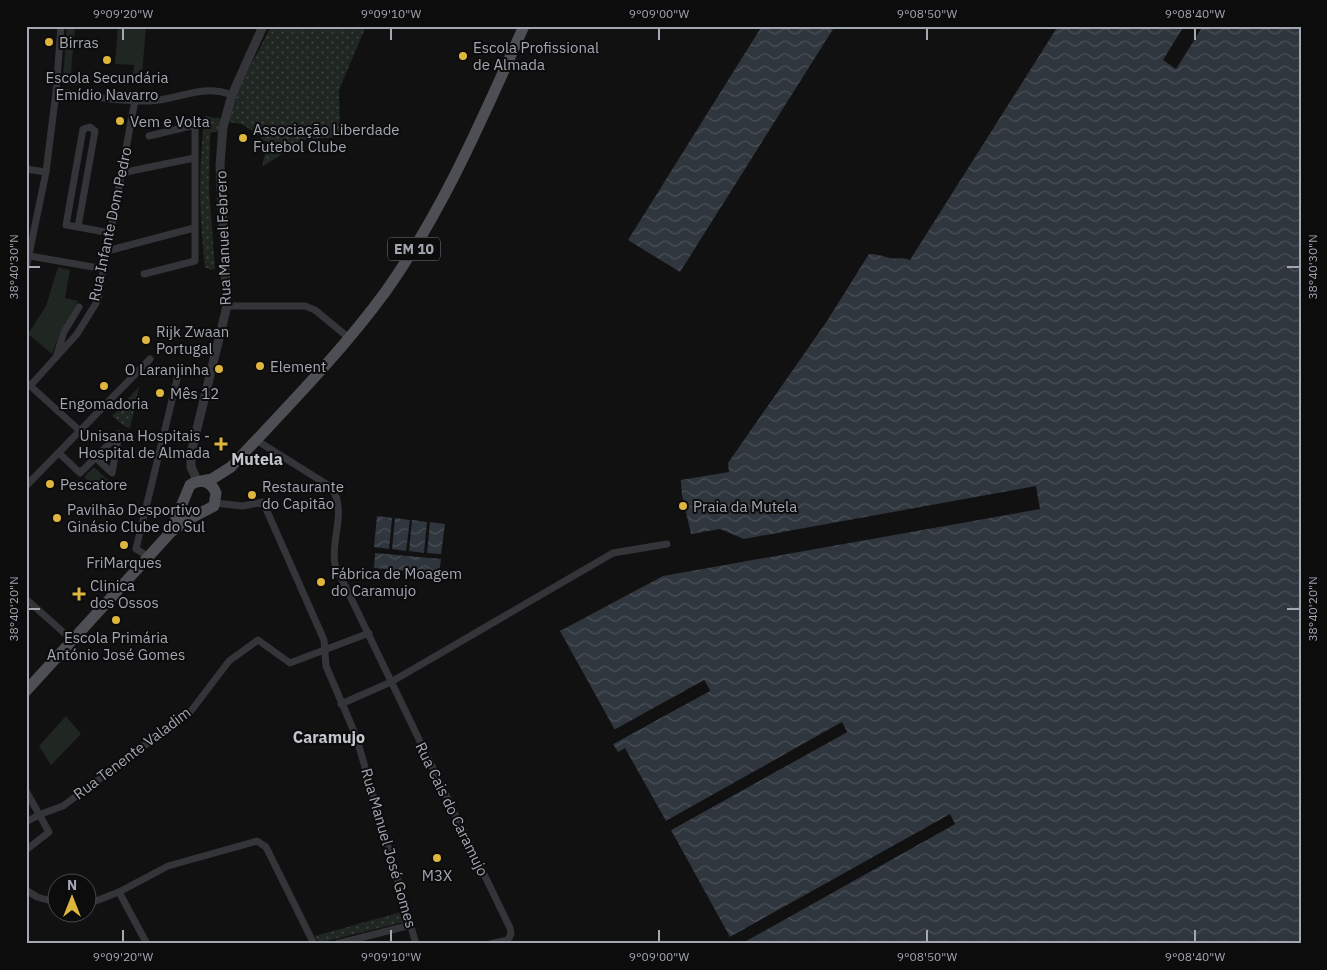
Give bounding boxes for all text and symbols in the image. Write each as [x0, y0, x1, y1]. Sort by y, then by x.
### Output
text: 9°09'20"W [93, 6, 154, 21]
text: 9°09'10"W [361, 6, 422, 21]
text: 9°09'00"W [629, 6, 690, 21]
text: 9°08'50"W [897, 6, 958, 21]
text: 9°08'40"W [1165, 6, 1226, 21]
place label: Birras [59, 33, 99, 52]
marker: Birras [43, 36, 55, 48]
place label: Escola Profissional de Almada [473, 38, 599, 74]
marker: Escola Profissional de Almada [457, 50, 469, 62]
marker: Escola Secundária Emídio Navarro [101, 54, 113, 66]
place label: Escola Secundária Emídio Navarro [45, 68, 169, 104]
place label: Vem e Volta [130, 112, 210, 131]
marker: Vem e Volta [114, 115, 126, 127]
place label: Associação Liberdade Futebol Clube [253, 120, 400, 156]
marker: Associação Liberdade Futebol Clube [237, 132, 249, 144]
street label: Rua Infante Dom Pedro [84, 145, 136, 303]
street label: Rua Manuel Febrero [211, 170, 235, 306]
text: 38°40'30"N [6, 234, 21, 300]
text: 38°40'30"N [1305, 234, 1320, 300]
road number: EM 10 [388, 238, 440, 260]
place label: Rijk Zwaan Portugal [156, 322, 229, 358]
marker: Rijk Zwaan Portugal [140, 334, 152, 346]
place label: Element [270, 357, 326, 376]
place label: O Laranjinha [125, 360, 209, 379]
marker: Element [254, 360, 266, 372]
marker: O Laranjinha [213, 363, 225, 375]
marker: Engomadoria [98, 380, 110, 392]
place label: Mês 12 [170, 384, 219, 403]
marker: Mês 12 [154, 387, 166, 399]
place label: Engomadoria [60, 394, 148, 413]
place label: Unisana Hospitais - Hospital de Almada [78, 426, 210, 462]
marker: Unisana Hospitais - Hospital de Almada [214, 437, 228, 451]
district label: Mutela [231, 449, 283, 469]
place label: Pescatore [60, 475, 127, 494]
place label: Restaurante do Capitão [262, 477, 344, 513]
marker: Pescatore [44, 478, 56, 490]
marker: Restaurante do Capitão [246, 489, 258, 501]
place label: Praia da Mutela [693, 497, 797, 516]
place label: Pavilhão Desportivo Ginásio Clube do Sul [67, 500, 205, 536]
marker: Praia da Mutela [677, 500, 689, 512]
marker: Pavilhão Desportivo Ginásio Clube do Sul [51, 512, 63, 524]
marker: FriMarques [118, 539, 130, 551]
place label: FriMarques [86, 553, 162, 572]
place label: Fábrica de Moagem do Caramujo [331, 564, 462, 600]
text: 38°40'20"N [6, 576, 21, 642]
place label: Clinica dos Ossos [90, 576, 159, 612]
marker: Fábrica de Moagem do Caramujo [315, 576, 327, 588]
text: 38°40'20"N [1305, 576, 1320, 642]
marker: Clinica dos Ossos [72, 587, 86, 601]
marker: Escola Primária António José Gomes [110, 614, 122, 626]
place label: Escola Primária António José Gomes [47, 628, 185, 664]
street label: Rua Tenente Valadim [70, 703, 194, 803]
district label: Caramujo [293, 727, 365, 747]
street label: Rua Cais do Caramujo [411, 739, 493, 879]
street label: Rua Manuel José Gomes [357, 766, 421, 930]
marker: M3X [431, 852, 443, 864]
place label: M3X [422, 866, 452, 885]
north arrow [48, 872, 98, 922]
text: N [67, 876, 77, 894]
text: 9°09'20"W [93, 949, 154, 964]
text: 9°09'10"W [361, 949, 422, 964]
text: 9°09'00"W [629, 949, 690, 964]
text: 9°08'50"W [897, 949, 958, 964]
text: 9°08'40"W [1165, 949, 1226, 964]

